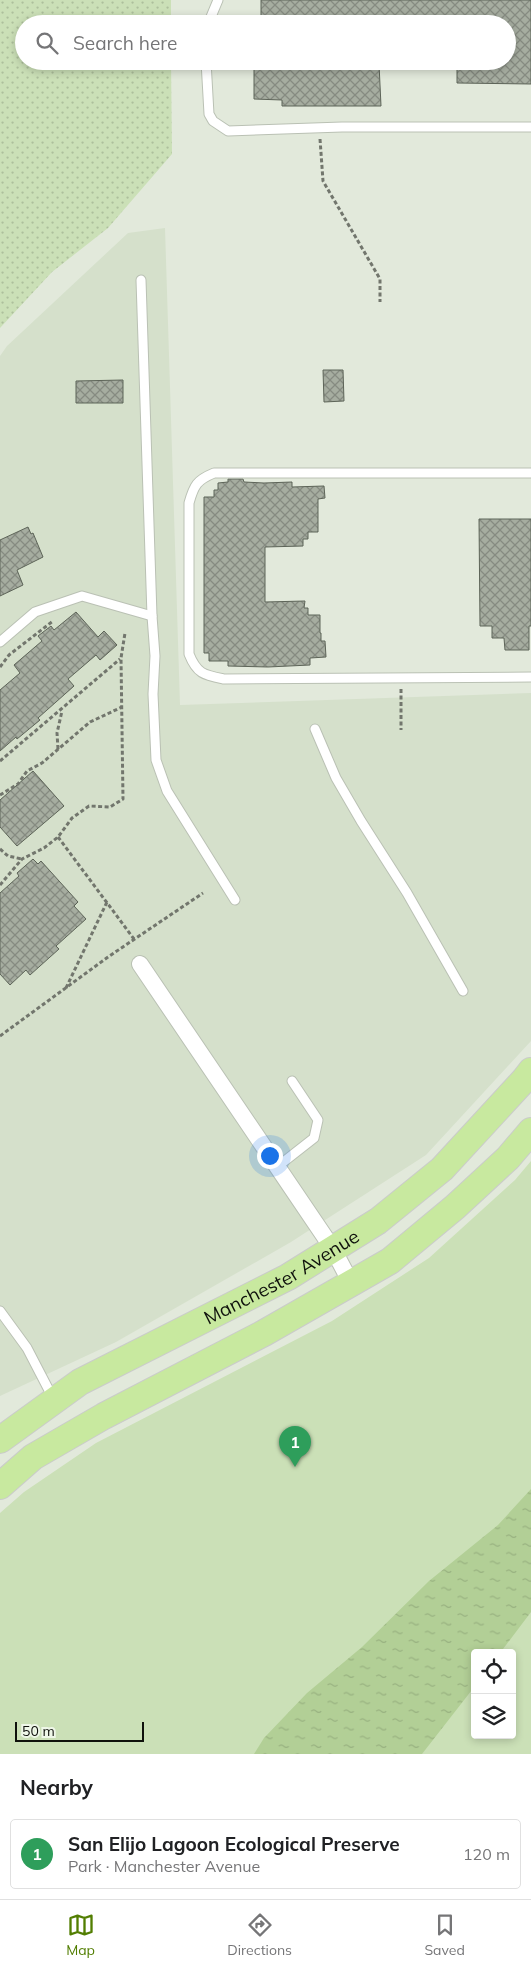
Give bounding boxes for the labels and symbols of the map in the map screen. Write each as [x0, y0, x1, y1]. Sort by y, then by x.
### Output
your location [257, 1143, 283, 1169]
street label: Manchester Avenue [200, 1224, 363, 1330]
pin: 1 [279, 1426, 311, 1467]
scale bar [15, 1719, 144, 1742]

